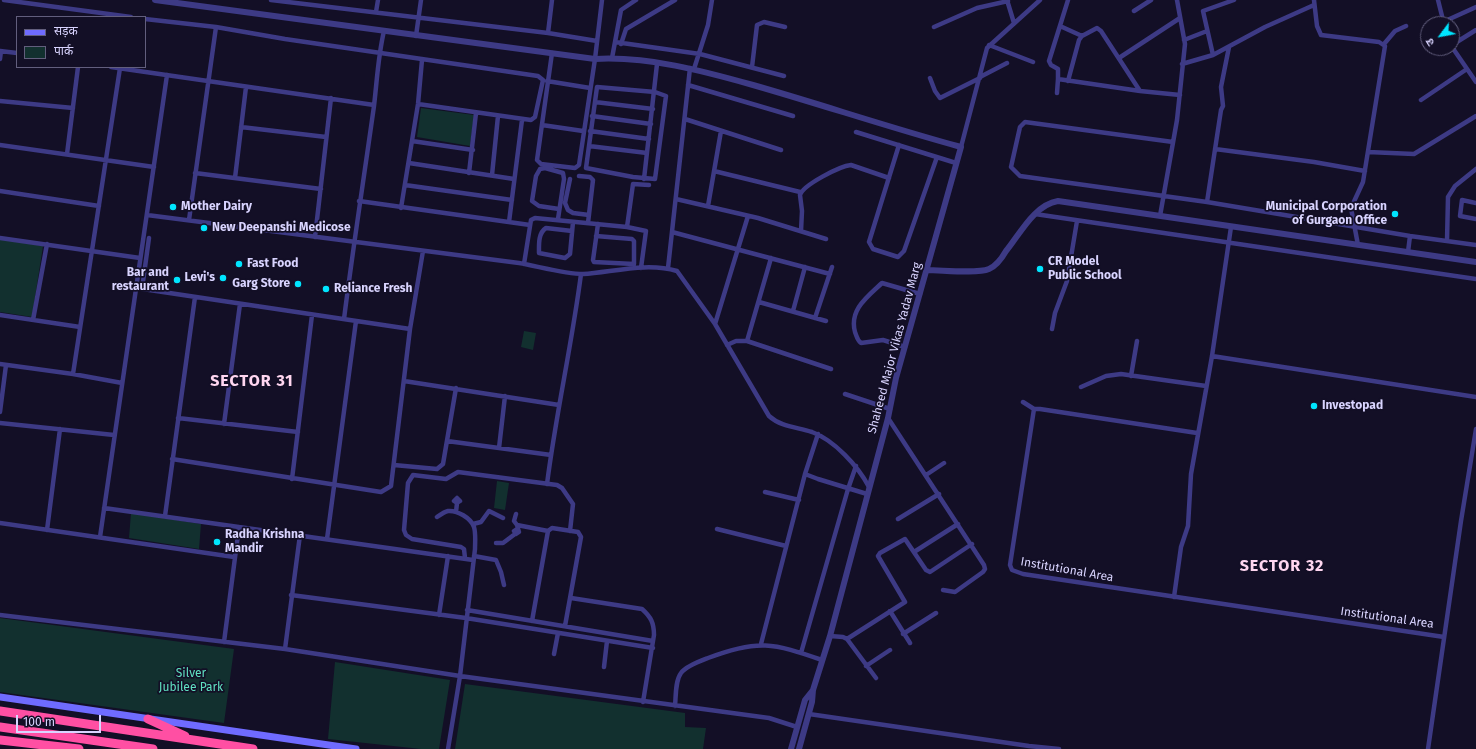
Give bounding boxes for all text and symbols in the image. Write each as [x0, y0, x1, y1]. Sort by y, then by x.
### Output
legend [16, 16, 146, 68]
north arrow [1420, 16, 1460, 56]
text: सड़क [54, 24, 78, 38]
text: उ [1423, 36, 1437, 48]
text: पार्क [54, 44, 73, 58]
place label: Mother Dairy [181, 200, 252, 214]
place label: Municipal Corporation of Gurgaon Office [1266, 200, 1387, 228]
marker: Mother Dairy [168, 202, 178, 212]
marker: Municipal Corporation of Gurgaon Office [1390, 209, 1400, 219]
place label: New Deepanshi Medicose [212, 221, 351, 235]
marker: New Deepanshi Medicose [199, 223, 209, 233]
place label: CR Model Public School [1048, 255, 1122, 283]
place label: Fast Food [247, 257, 298, 271]
marker: Fast Food [234, 259, 244, 269]
street label: Shaheed Major Vikas Yadav Marg [865, 261, 925, 435]
marker: CR Model Public School [1035, 264, 1045, 274]
place label: Bar and restaurant [112, 266, 169, 294]
place label: Levi's [185, 271, 215, 285]
marker: Levi's [218, 273, 228, 283]
marker: Bar and restaurant [172, 275, 182, 285]
place label: Garg Store [232, 277, 290, 291]
marker: Garg Store [293, 279, 303, 289]
place label: Reliance Fresh [334, 282, 412, 296]
marker: Reliance Fresh [321, 284, 331, 294]
district label: SECTOR 31 [210, 372, 294, 392]
place label: Investopad [1322, 399, 1383, 413]
marker: Investopad [1309, 401, 1319, 411]
place label: Radha Krishna Mandir [225, 528, 304, 556]
marker: Radha Krishna Mandir [212, 537, 222, 547]
street label: Institutional Area [1019, 555, 1115, 585]
district label: SECTOR 32 [1240, 557, 1324, 577]
street label: Institutional Area [1339, 604, 1435, 632]
park label: Silver Jubilee Park [159, 667, 223, 695]
scale bar [18, 707, 103, 733]
text: 100 m [23, 715, 55, 729]

